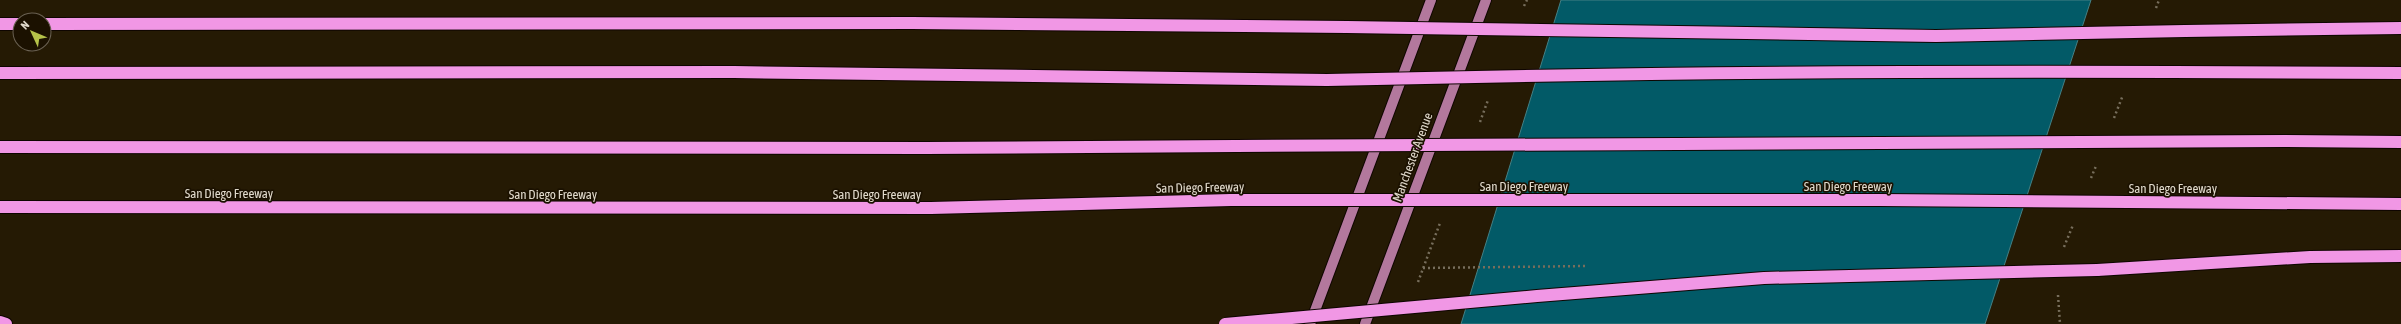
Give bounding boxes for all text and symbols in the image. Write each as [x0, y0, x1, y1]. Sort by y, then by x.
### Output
north arrow [12, 12, 52, 52]
text: N [18, 19, 31, 32]
street label: Manchester Avenue [1389, 110, 1436, 204]
street label: San Diego Freeway [1156, 179, 1245, 196]
street label: San Diego Freeway [1480, 179, 1569, 194]
street label: San Diego Freeway [1804, 179, 1893, 194]
street label: San Diego Freeway [2129, 181, 2218, 196]
street label: San Diego Freeway [185, 186, 274, 201]
street label: San Diego Freeway [509, 187, 598, 202]
street label: San Diego Freeway [833, 187, 922, 202]

